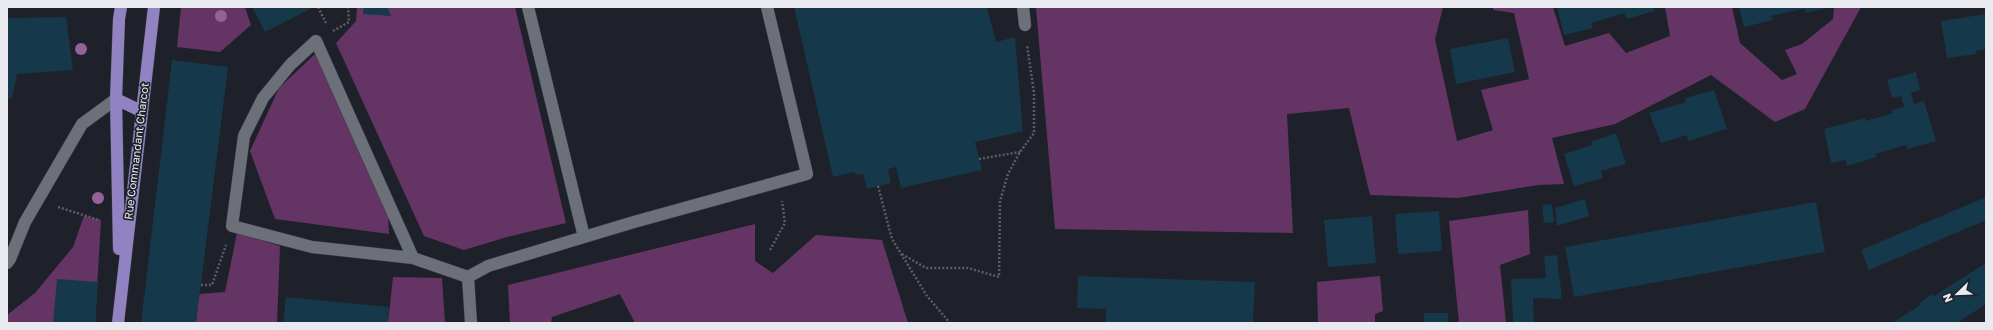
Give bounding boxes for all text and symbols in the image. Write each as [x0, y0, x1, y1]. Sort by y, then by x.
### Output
street label: Rue Commandant Charcot [121, 82, 151, 220]
north arrow [1937, 274, 1977, 314]
text: N [1940, 292, 1955, 304]

